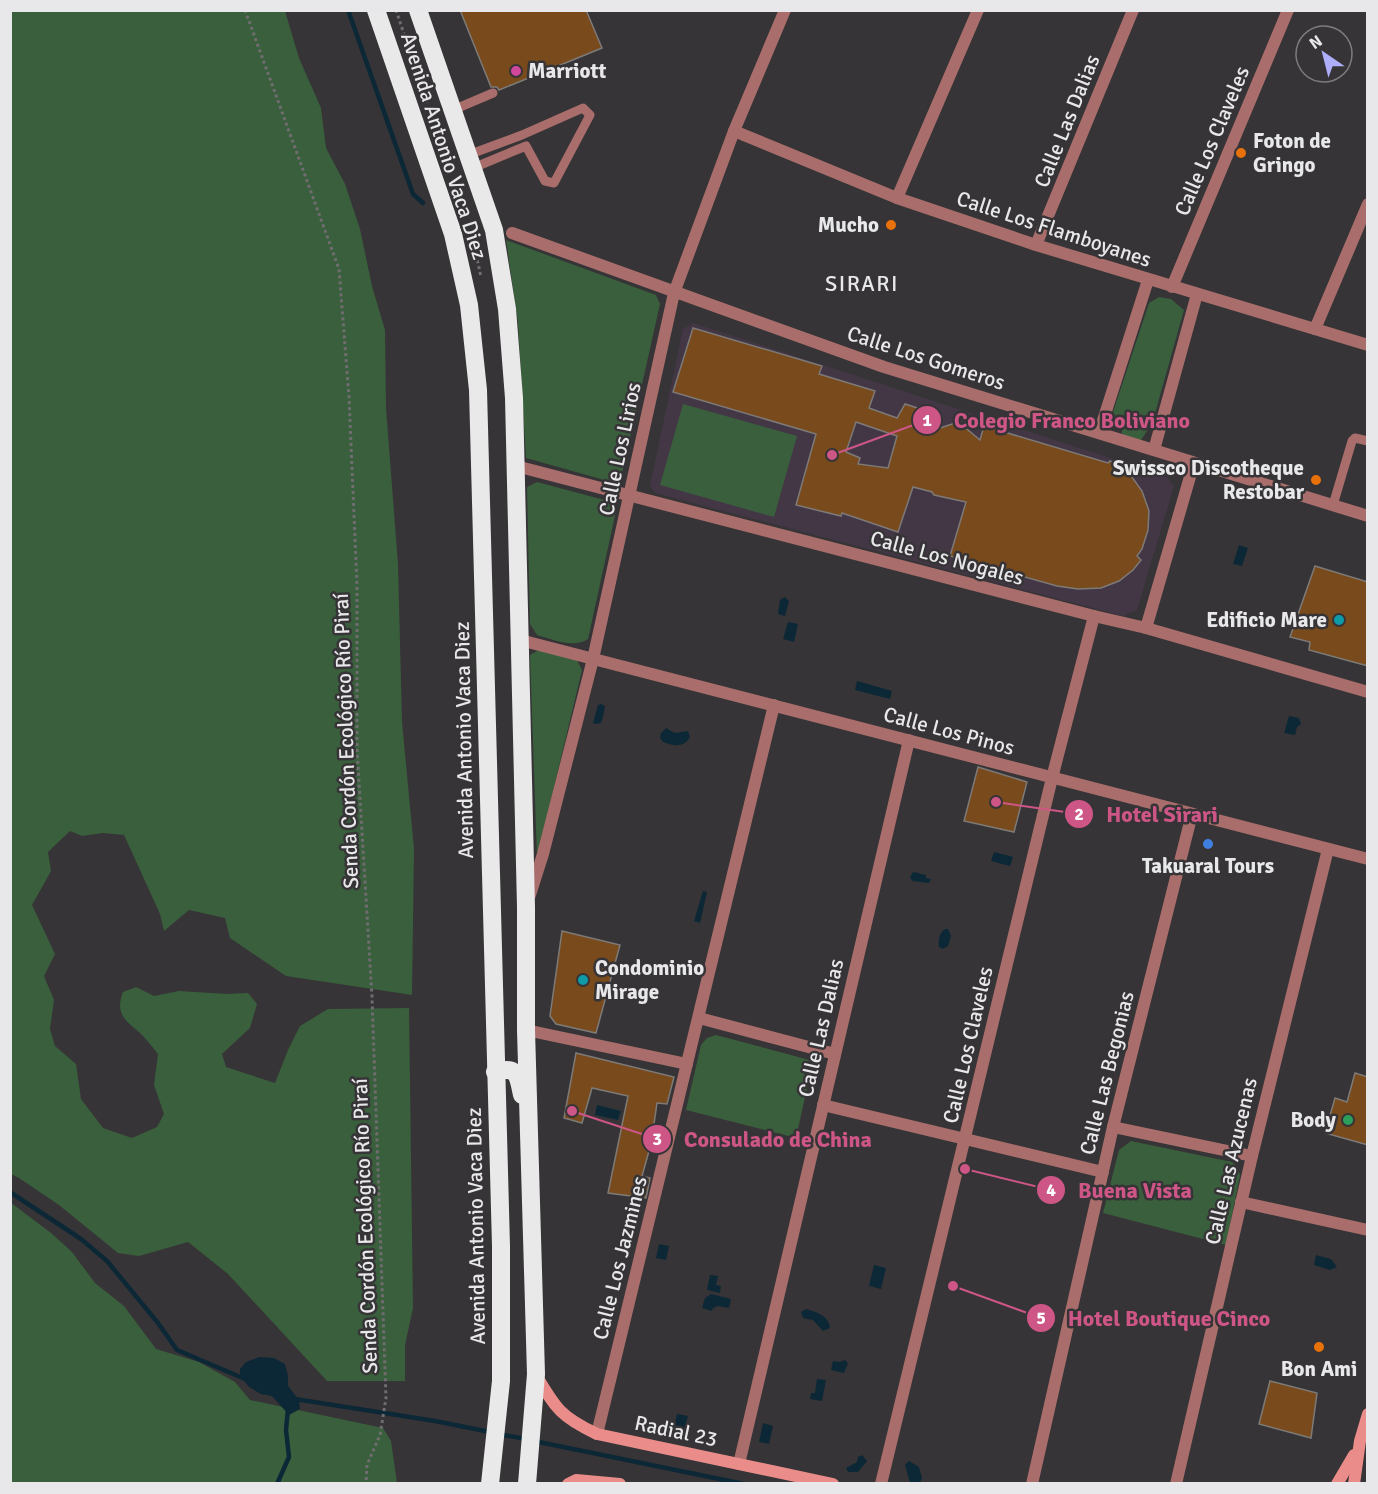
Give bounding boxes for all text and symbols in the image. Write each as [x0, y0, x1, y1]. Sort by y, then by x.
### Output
north arrow [1294, 24, 1354, 84]
street label: Avenida Antonio Vaca Diez [395, 29, 493, 263]
text: N [1306, 31, 1326, 54]
street label: Calle Las Dalias [1029, 51, 1105, 191]
place label: Marriott [528, 58, 606, 84]
street label: Calle Los Claveles [1169, 62, 1255, 220]
marker: Marriott [509, 64, 523, 78]
place label: Foton de Gringo [1253, 128, 1331, 178]
marker: Foton de Gringo [1234, 146, 1248, 160]
street label: Calle Los Flamboyanes [953, 185, 1155, 273]
place label: Mucho [818, 212, 879, 238]
marker: Mucho [884, 218, 898, 232]
district label: SIRARI [825, 270, 899, 297]
street label: Calle Los Gomeros [844, 320, 1008, 396]
street label: Calle Los Lirios [593, 380, 647, 518]
callout: Colegio Franco Boliviano [912, 400, 1202, 440]
text: Colegio Franco Boliviano [954, 407, 1190, 434]
text: 1 [922, 409, 932, 431]
place label: Swissco Discotheque Restobar [1113, 455, 1305, 505]
marker: Swissco Discotheque Restobar [1309, 473, 1323, 487]
street label: Calle Los Nogales [867, 525, 1027, 591]
street label: Senda Cordón Ecológico Río Piraí [328, 592, 364, 889]
place label: Edificio Mare [1206, 607, 1327, 633]
marker: Edificio Mare [1332, 613, 1346, 627]
street label: Avenida Antonio Vaca Diez [449, 621, 479, 859]
street label: Calle Los Pinos [881, 701, 1017, 761]
callout: Hotel Sirari [1064, 794, 1230, 834]
text: Hotel Sirari [1106, 801, 1218, 828]
text: 2 [1074, 803, 1084, 825]
marker: Takuaral Tours [1201, 837, 1215, 851]
place label: Takuaral Tours [1142, 853, 1274, 879]
place label: Condominio Mirage [595, 955, 704, 1005]
street label: Calle Las Dalias [792, 956, 850, 1100]
street label: Calle Los Claveles [937, 964, 999, 1126]
marker: Condominio Mirage [576, 973, 590, 987]
street label: Calle Las Begonias [1074, 989, 1140, 1157]
street label: Calle Las Azucenas [1199, 1075, 1263, 1247]
street label: Senda Cordón Ecológico Río Piraí [347, 1077, 383, 1374]
street label: Avenida Antonio Vaca Diez [461, 1107, 491, 1345]
place label: Body [1290, 1107, 1337, 1133]
marker: Body [1341, 1113, 1355, 1127]
callout: Consulado de China [642, 1119, 883, 1159]
text: Consulado de China [684, 1126, 872, 1153]
text: 3 [652, 1128, 662, 1150]
callout: Buena Vista [1036, 1170, 1204, 1210]
street label: Calle Los Jazmines [587, 1173, 653, 1343]
text: Buena Vista [1078, 1177, 1192, 1204]
text: 4 [1046, 1179, 1056, 1201]
callout: Hotel Boutique Cinco [1026, 1298, 1282, 1338]
text: Hotel Boutique Cinco [1068, 1305, 1270, 1332]
text: 5 [1036, 1307, 1046, 1329]
marker: Bon Ami [1312, 1340, 1326, 1354]
place label: Bon Ami [1281, 1356, 1357, 1382]
street label: Radial 23 [632, 1410, 720, 1452]

